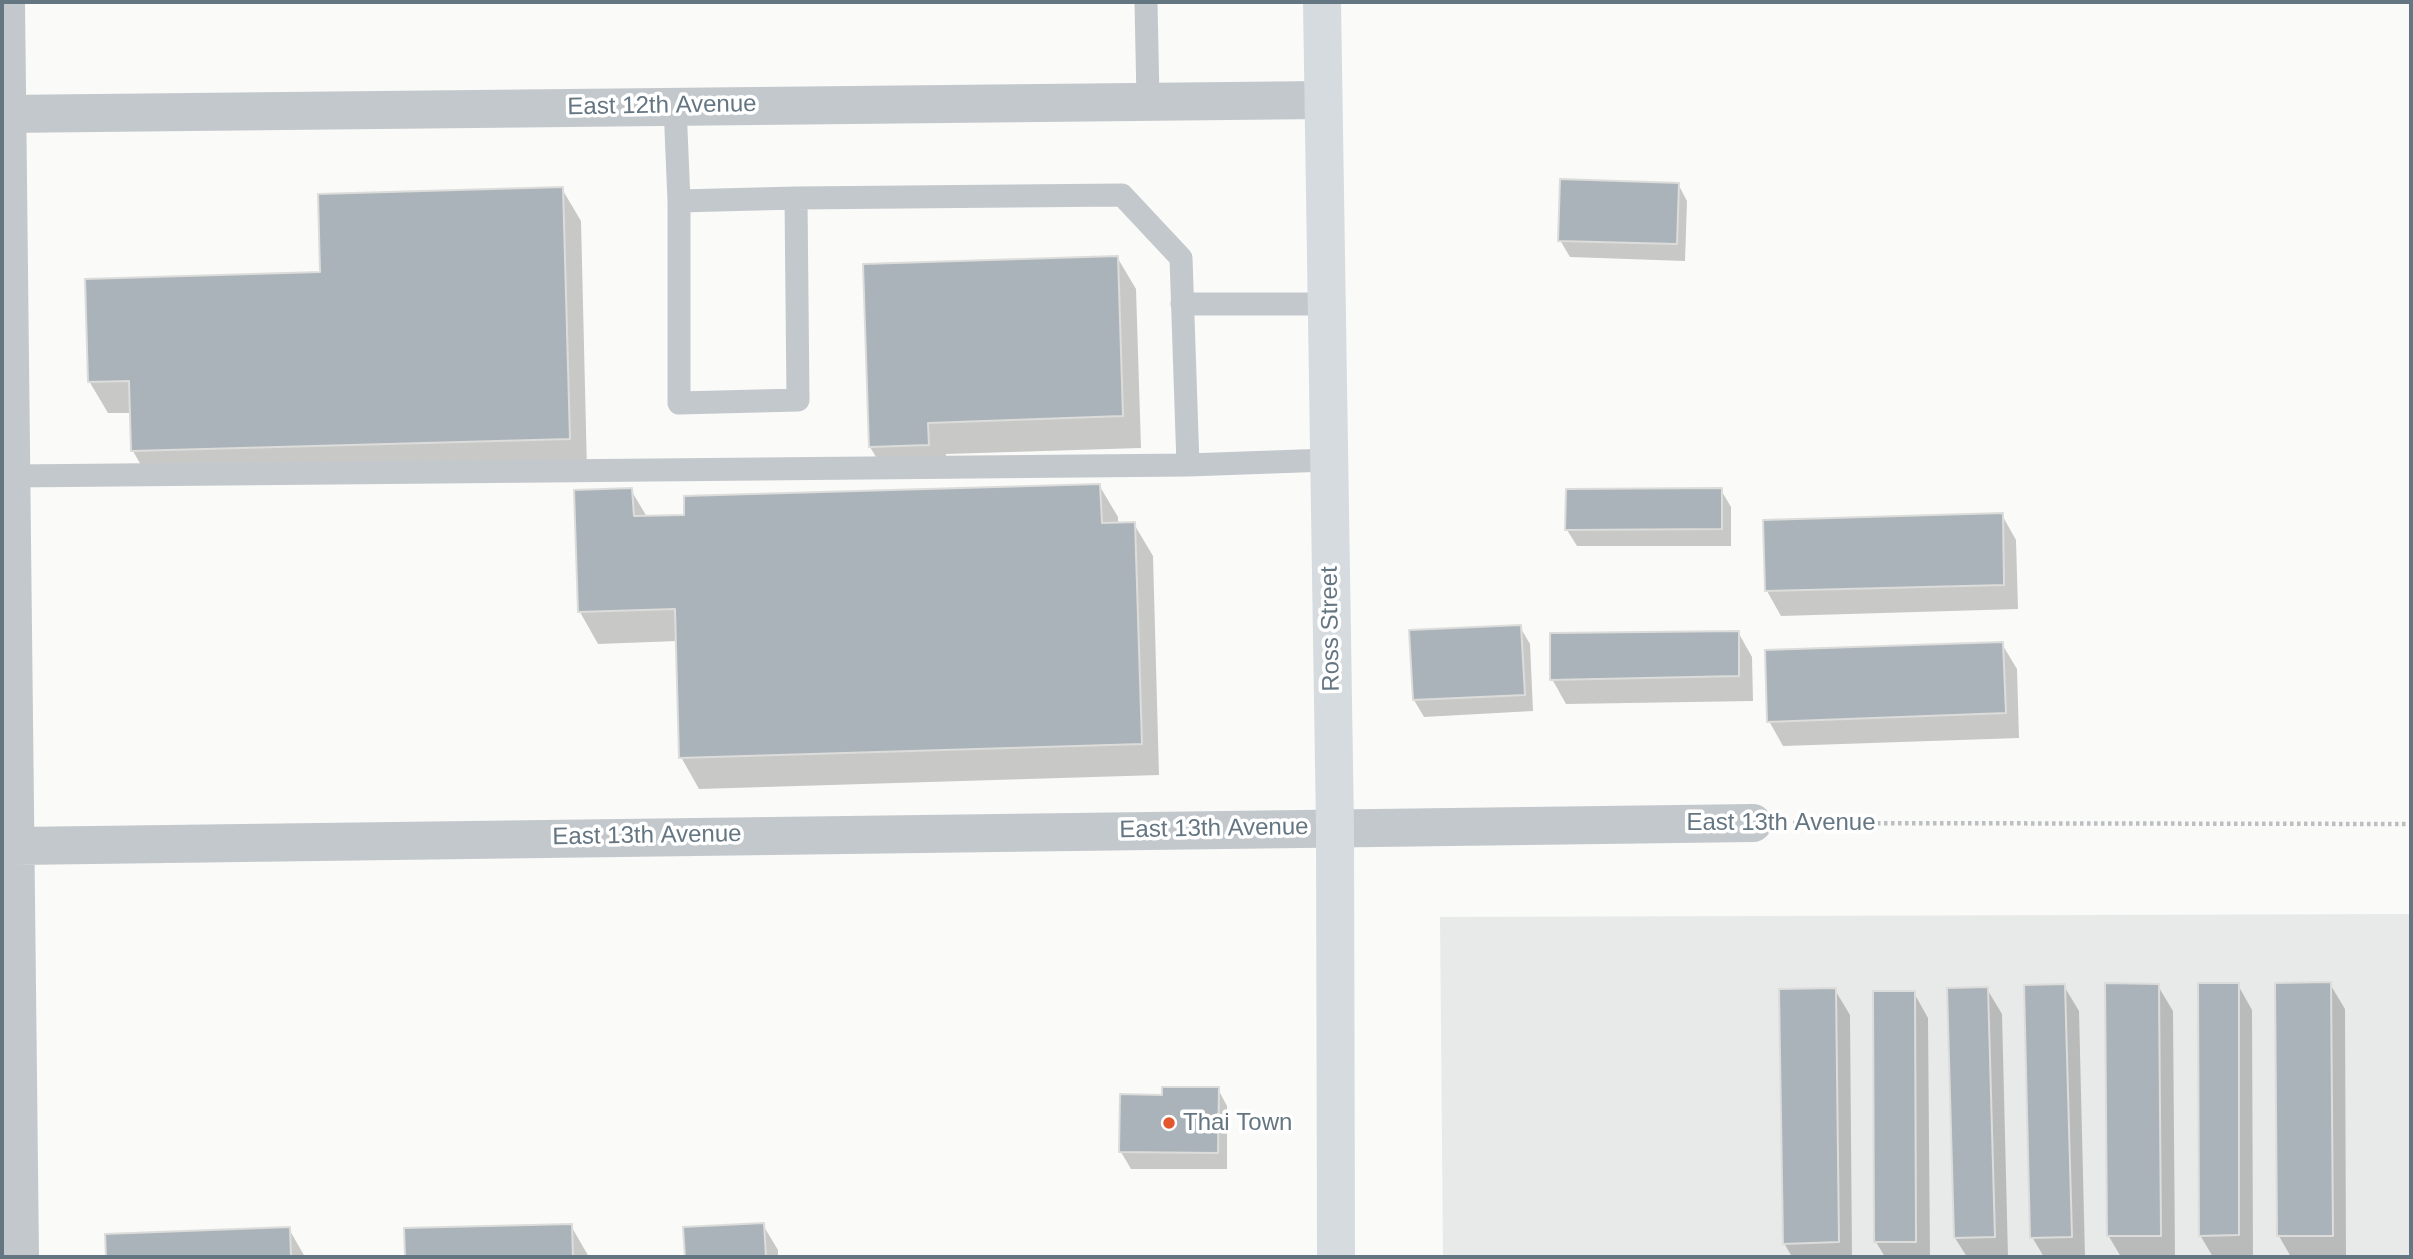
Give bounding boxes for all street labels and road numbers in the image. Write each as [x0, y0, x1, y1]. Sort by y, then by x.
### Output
street label: East 12th Avenue [567, 90, 757, 122]
street label: Ross Street [1316, 566, 1346, 692]
street label: East 13th Avenue [1686, 809, 1876, 837]
street label: East 13th Avenue [1119, 813, 1309, 845]
street label: East 13th Avenue [552, 820, 742, 852]

